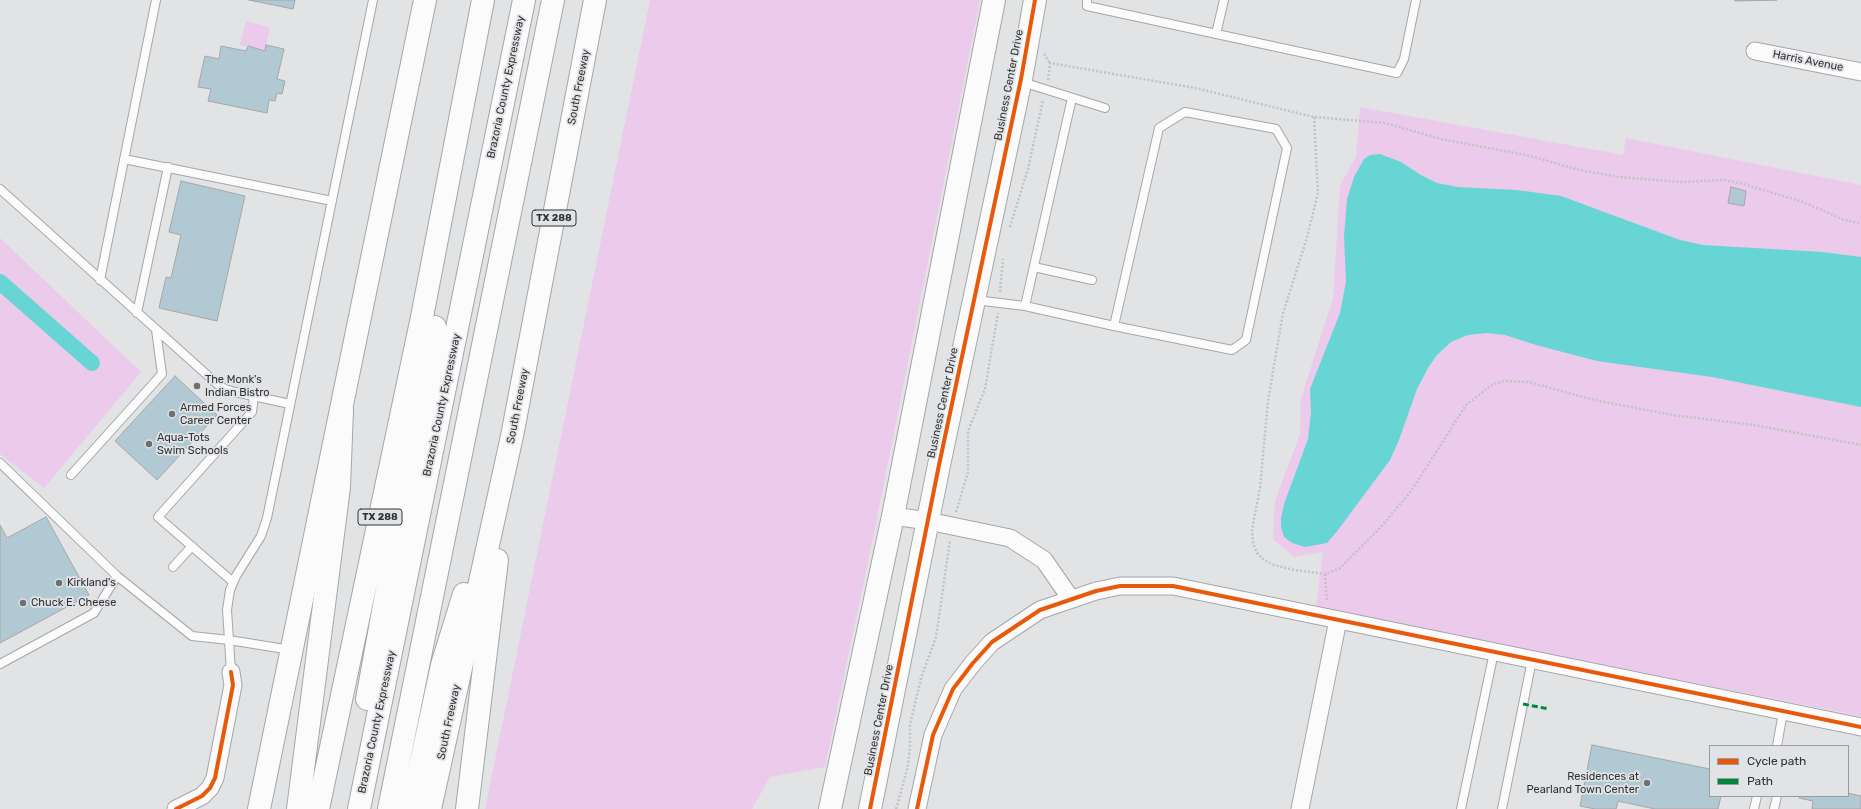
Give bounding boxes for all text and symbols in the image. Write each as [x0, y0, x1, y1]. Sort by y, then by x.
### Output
street label: Brazoria County Expressway [484, 14, 528, 160]
street label: Business Center Drive [992, 28, 1026, 142]
street label: South Freeway [565, 48, 593, 126]
street label: Harris Avenue [1772, 48, 1844, 74]
road number: TX 288 [532, 210, 576, 226]
street label: Brazoria County Expressway [420, 332, 464, 478]
street label: Business Center Drive [925, 346, 961, 460]
street label: South Freeway [504, 367, 532, 445]
place label: The Monk's Indian Bistro [205, 373, 270, 399]
marker: The Monk's Indian Bistro [192, 381, 202, 391]
place label: Armed Forces Career Center [180, 401, 251, 427]
marker: Armed Forces Career Center [167, 409, 177, 419]
place label: Aqua-Tots Swim Schools [157, 431, 228, 457]
marker: Aqua-Tots Swim Schools [144, 439, 154, 449]
road number: TX 288 [358, 509, 402, 525]
place label: Kirkland's [67, 576, 116, 590]
marker: Kirkland's [54, 578, 64, 588]
place label: Chuck E. Cheese [31, 596, 116, 610]
marker: Chuck E. Cheese [18, 598, 28, 608]
street label: Brazoria County Expressway [355, 649, 399, 795]
street label: Business Center Drive [862, 663, 896, 777]
street label: South Freeway [435, 683, 463, 761]
legend [1709, 745, 1849, 797]
text: Cycle path [1747, 754, 1806, 768]
place label: Residences at Pearland Town Center [1527, 770, 1639, 796]
text: Path [1747, 774, 1773, 788]
marker: Residences at Pearland Town Center [1642, 778, 1652, 788]

